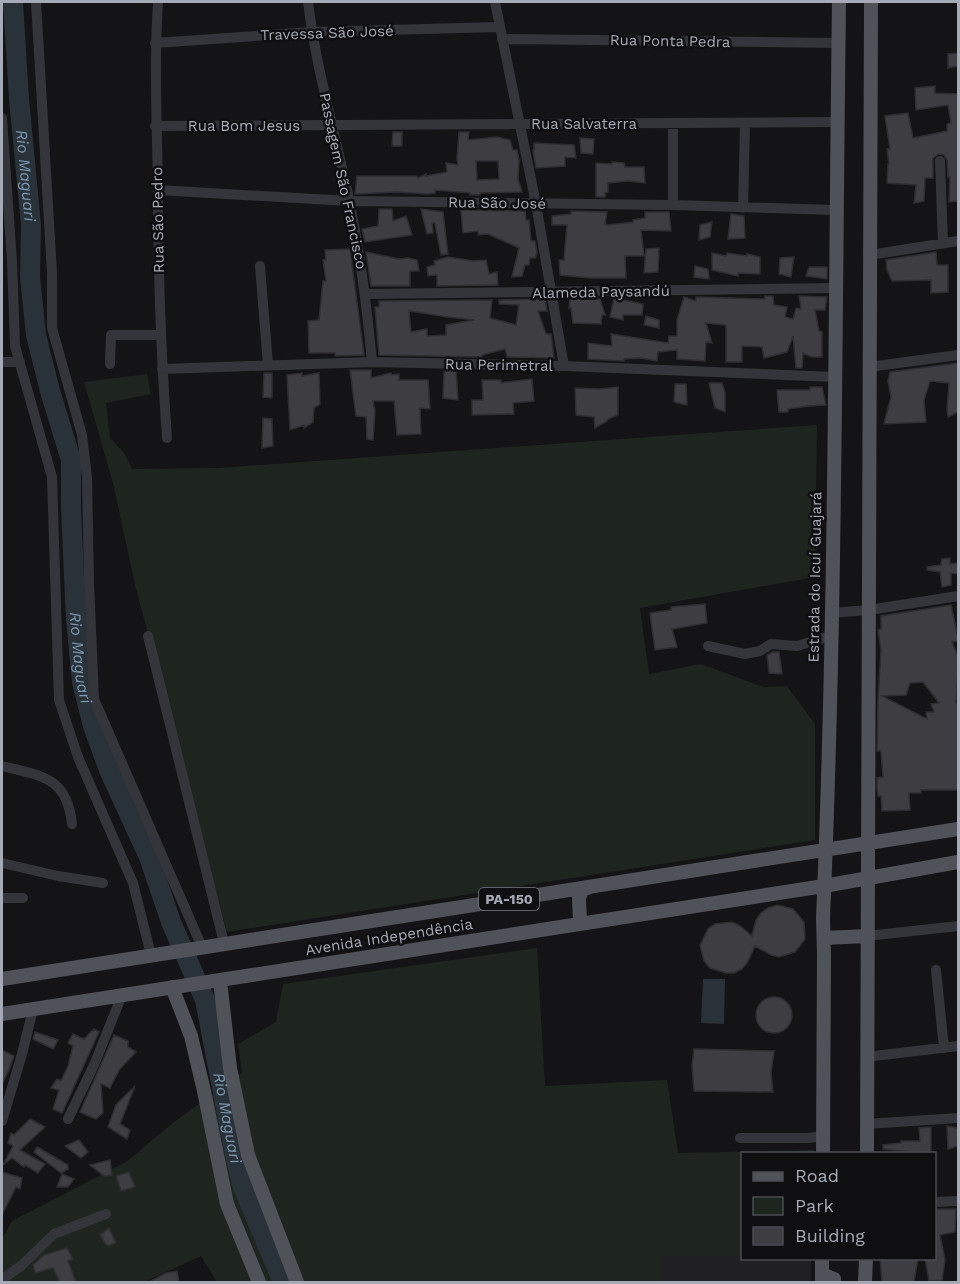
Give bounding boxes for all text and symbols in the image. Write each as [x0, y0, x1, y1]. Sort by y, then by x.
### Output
street label: Travessa São José [260, 22, 394, 44]
street label: Rua Ponta Pedra [610, 31, 731, 51]
street label: Passagem São Francisco [315, 91, 371, 271]
street label: Rua Salvaterra [531, 115, 637, 133]
street label: Rua Bom Jesus [188, 117, 300, 135]
water label: Rio Maguari [12, 129, 40, 223]
street label: Rua São Pedro [148, 167, 168, 273]
street label: Rua São José [448, 193, 546, 213]
street label: Alameda Paysandú [532, 282, 670, 302]
street label: Rua Perimetral [445, 355, 554, 375]
street label: Estrada do Icuí Guajará [805, 491, 825, 663]
water label: Rio Maguari [66, 612, 96, 706]
road number: PA-150 [479, 888, 539, 910]
street label: Avenida Independência [304, 915, 474, 959]
water label: Rio Maguari [209, 1071, 246, 1166]
legend [741, 1152, 936, 1260]
text: Road [795, 1165, 839, 1186]
text: Park [795, 1195, 834, 1216]
text: Building [795, 1225, 865, 1246]

